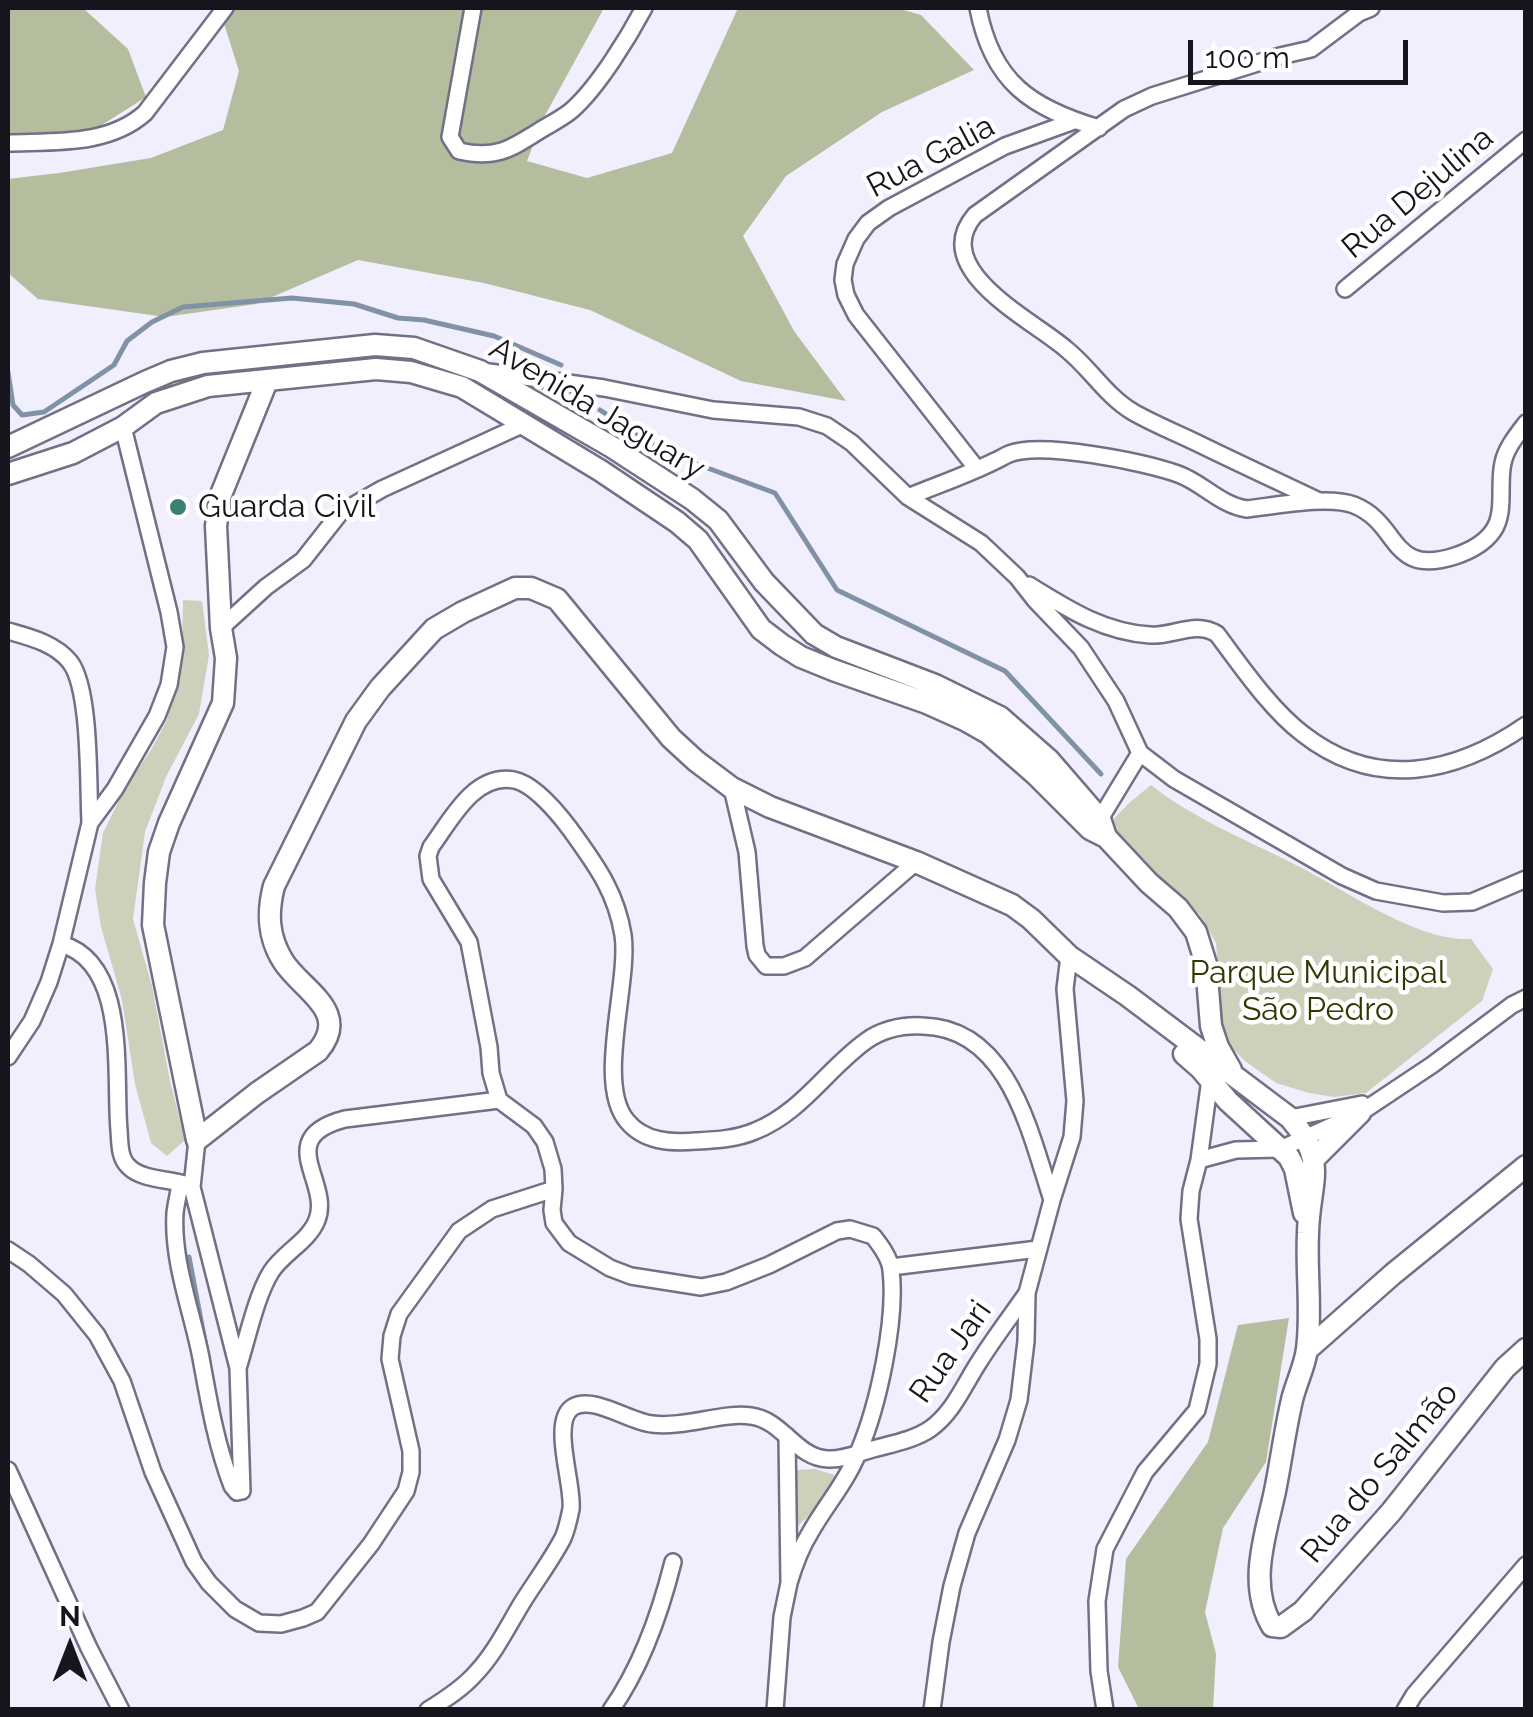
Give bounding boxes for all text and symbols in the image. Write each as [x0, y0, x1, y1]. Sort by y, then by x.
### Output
scale bar [1193, 20, 1413, 82]
text: 100 m [1205, 40, 1290, 75]
street label: Rua Galia [861, 107, 1001, 207]
street label: Rua Dejulina [1335, 119, 1501, 267]
street label: Avenida Jaguary [482, 330, 712, 488]
place label: Guarda Civil [198, 488, 375, 526]
marker: Guarda Civil [167, 496, 189, 518]
park label: Parque Municipal São Pedro [1190, 954, 1446, 1029]
street label: Rua Jari [902, 1293, 1000, 1411]
street label: Rua do Salmão [1293, 1375, 1467, 1571]
north arrow [20, 1597, 120, 1697]
text: N [59, 1600, 81, 1633]

